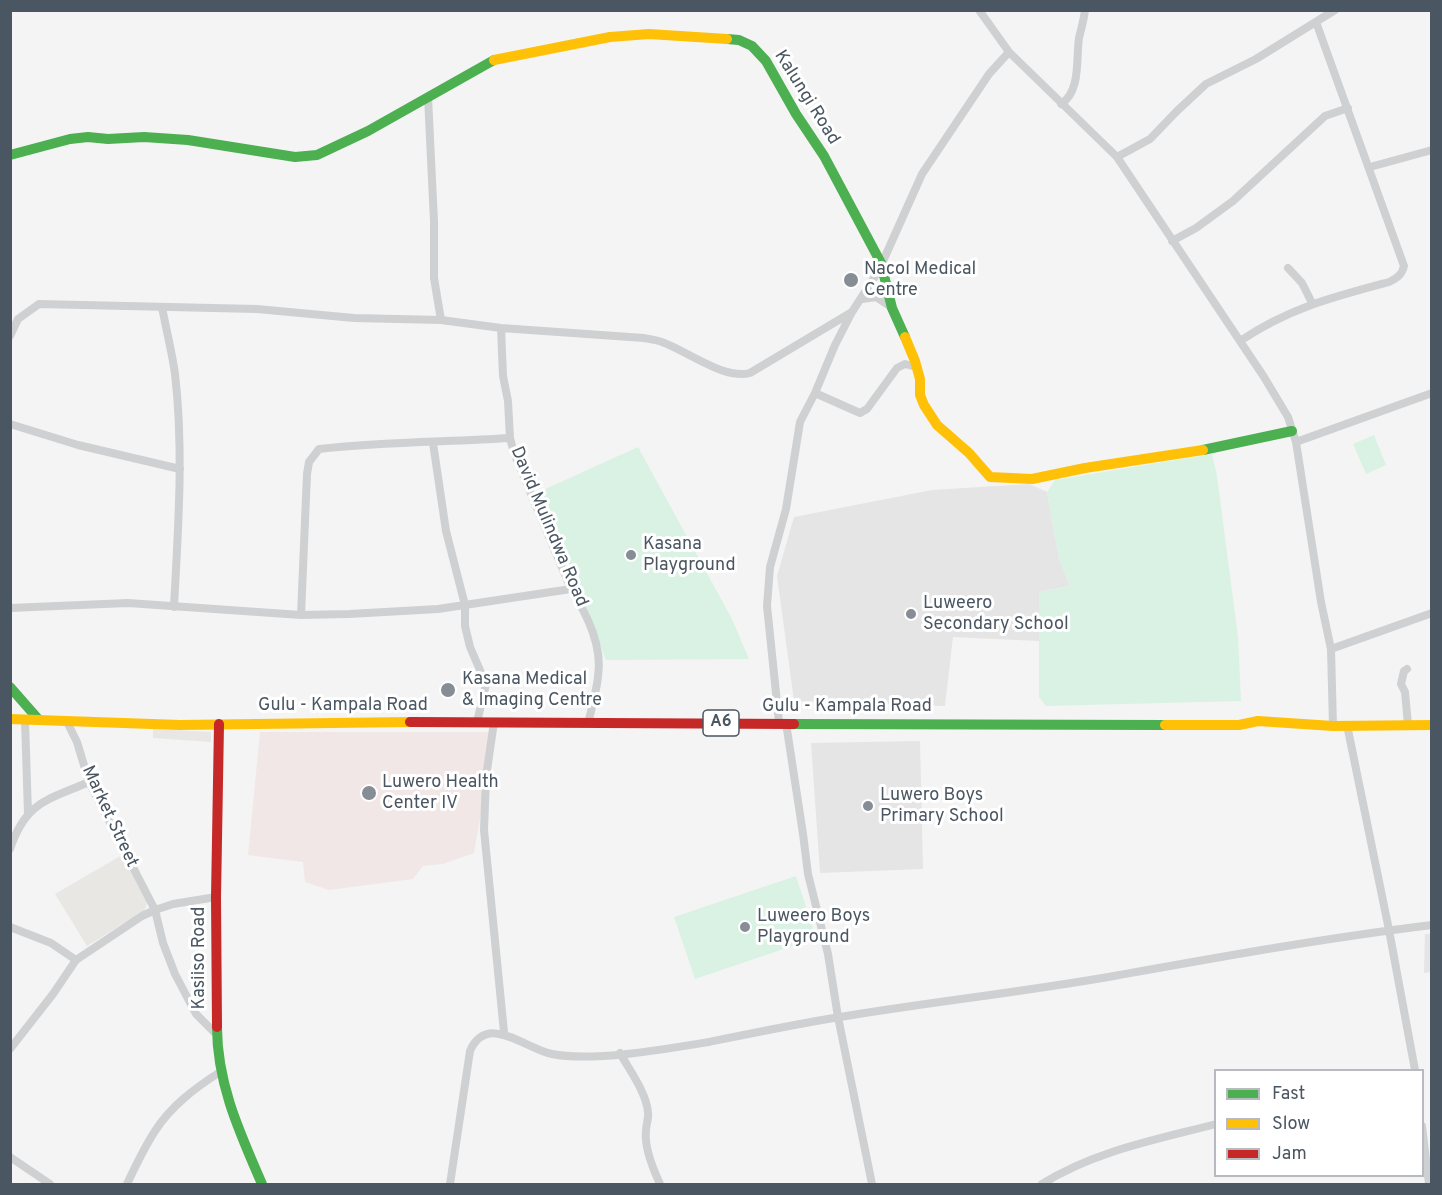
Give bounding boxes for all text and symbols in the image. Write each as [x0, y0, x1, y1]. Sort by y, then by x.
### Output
street label: Kalungi Road [768, 47, 844, 149]
place label: Nacol Medical Centre [864, 259, 976, 302]
marker: Nacol Medical Centre [842, 271, 860, 289]
street label: David Mulindwa Road [504, 444, 592, 610]
place label: Kasana Playground [643, 534, 736, 576]
marker: Kasana Playground [624, 548, 638, 562]
place label: Luweero Secondary School [923, 593, 1069, 636]
marker: Luweero Secondary School [904, 607, 918, 621]
place label: Kasana Medical & Imaging Centre [462, 669, 602, 712]
marker: Kasana Medical & Imaging Centre [439, 681, 457, 699]
street label: Gulu - Kampala Road [258, 695, 428, 717]
street label: Gulu - Kampala Road [762, 696, 932, 718]
road number: A6 [703, 710, 739, 736]
street label: Market Street [76, 763, 142, 871]
place label: Luwero Health Center IV [382, 772, 499, 814]
marker: Luwero Health Center IV [360, 784, 378, 802]
place label: Luwero Boys Primary School [880, 785, 1004, 828]
marker: Luwero Boys Primary School [861, 799, 875, 813]
place label: Luweero Boys Playground [757, 906, 870, 948]
street label: Kasiiso Road [189, 907, 211, 1009]
marker: Luweero Boys Playground [738, 920, 752, 934]
legend [1214, 1069, 1424, 1177]
text: Fast [1272, 1083, 1305, 1106]
text: Slow [1272, 1113, 1310, 1136]
text: Jam [1272, 1143, 1307, 1166]

